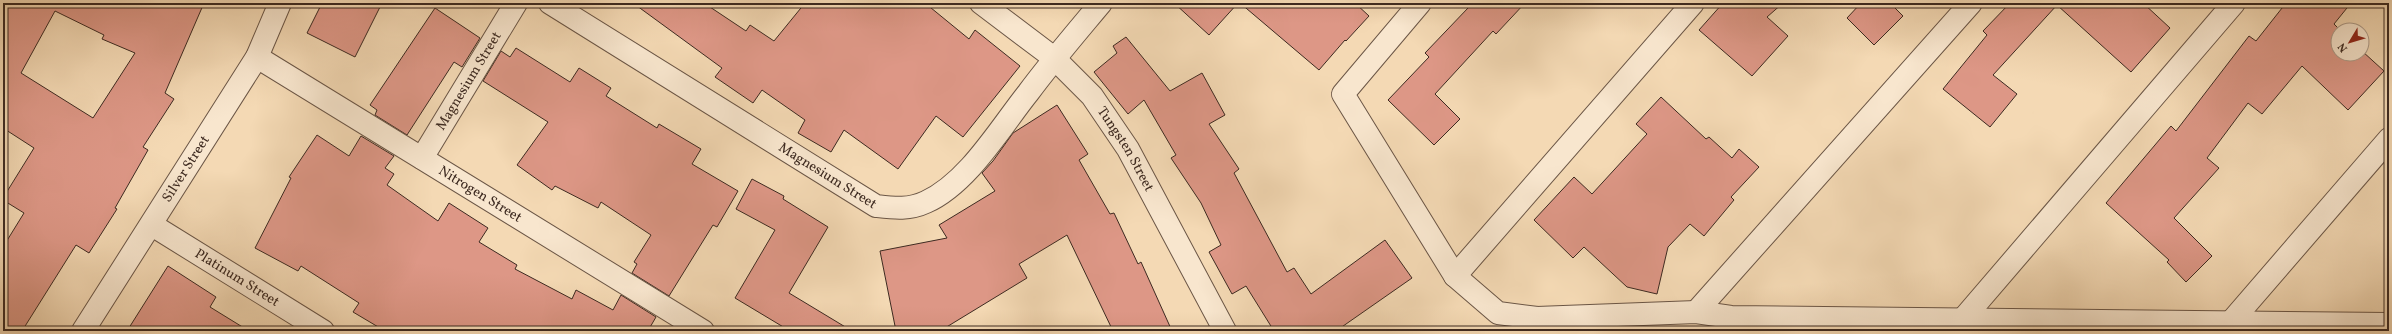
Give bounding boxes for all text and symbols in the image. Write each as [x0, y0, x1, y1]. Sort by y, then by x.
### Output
north arrow [2330, 22, 2370, 62]
street label: Magnesium Street [431, 28, 506, 134]
text: N [2335, 39, 2352, 55]
street label: Tungsten Street [1092, 103, 1158, 195]
street label: Silver Street [158, 132, 214, 206]
street label: Magnesium Street [775, 138, 880, 214]
street label: Nitrogen Street [435, 161, 526, 227]
street label: Platinum Street [191, 244, 283, 311]

